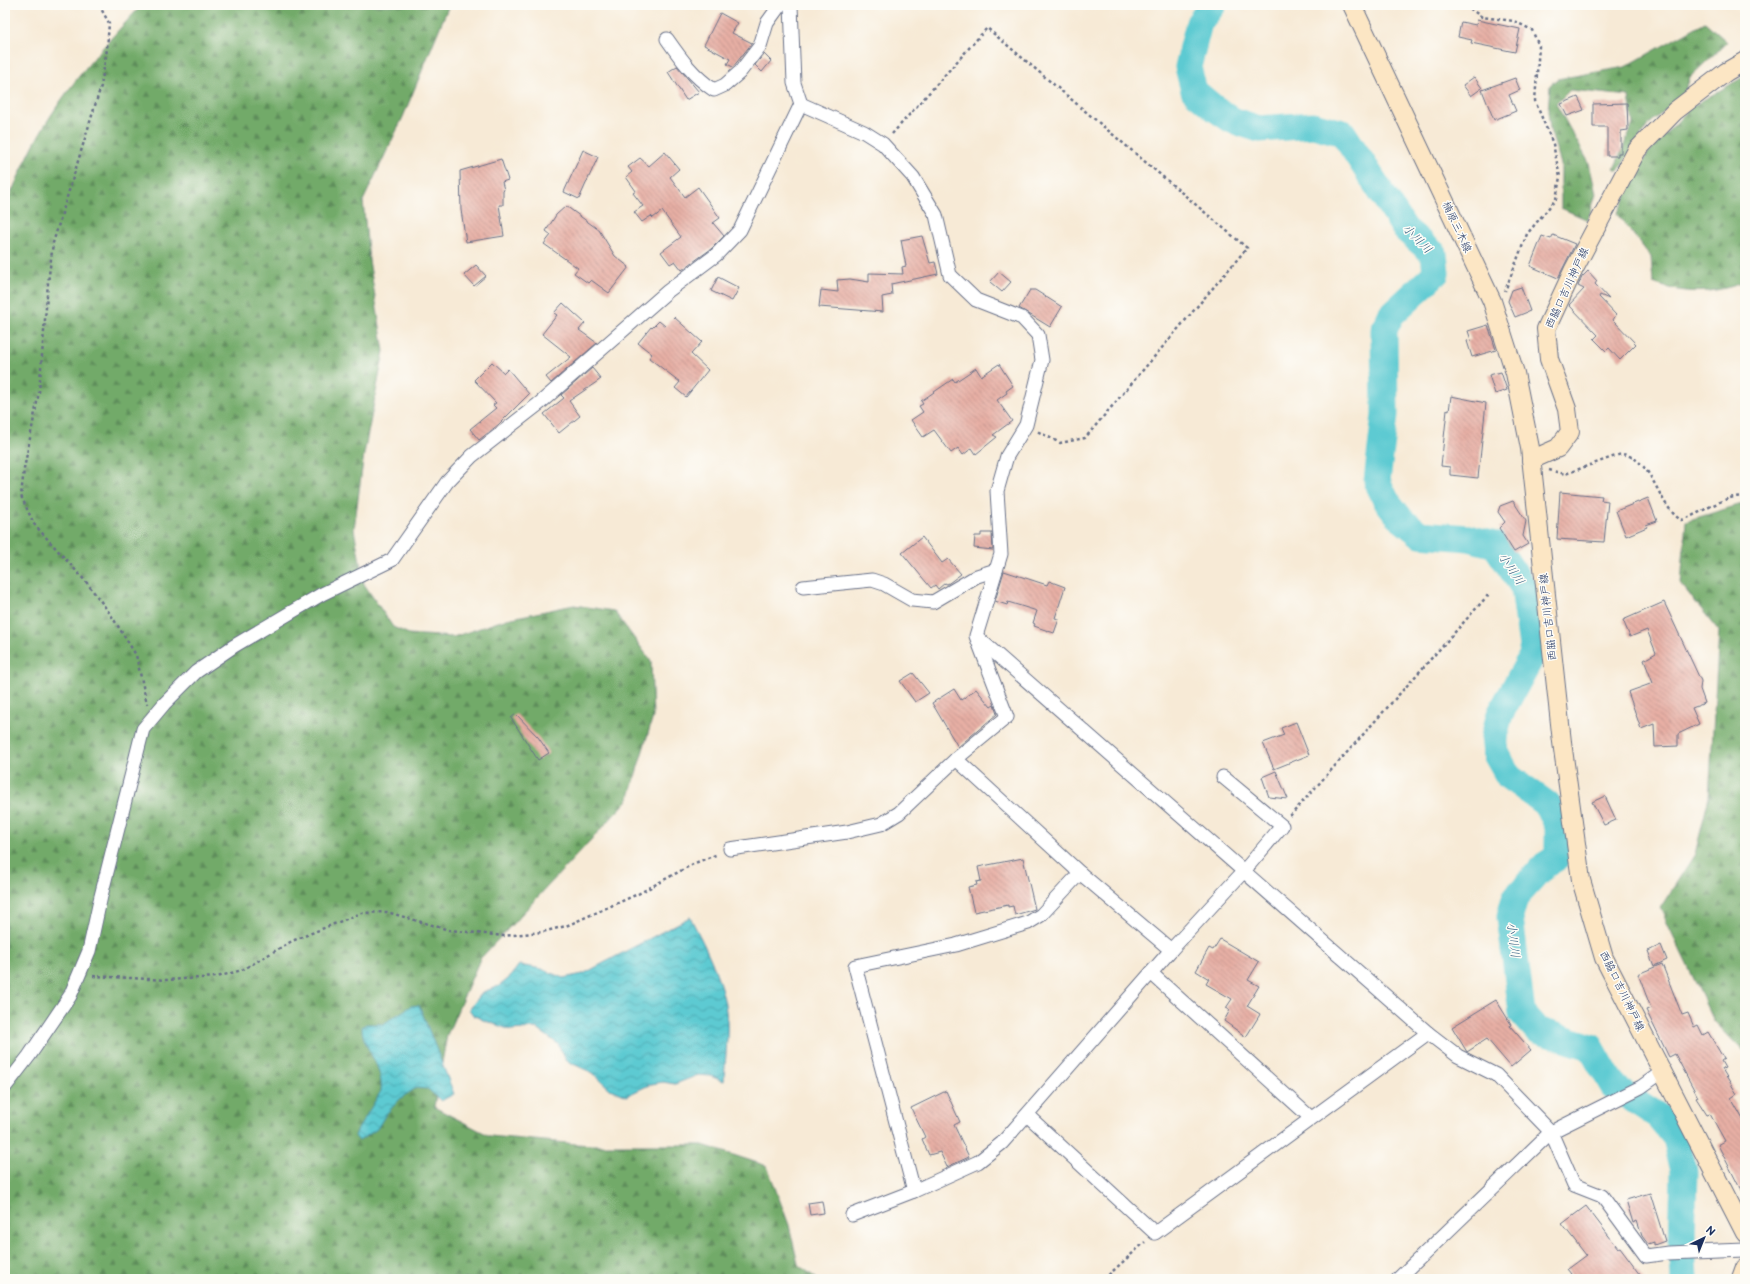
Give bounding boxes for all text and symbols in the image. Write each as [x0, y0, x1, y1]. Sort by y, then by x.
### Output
street label: 楠原三木線 [1439, 199, 1475, 255]
water label: 小川川 [1399, 221, 1435, 257]
street label: 西脇口吉川神戸線 [1543, 245, 1591, 331]
water label: 小川川 [1495, 550, 1527, 588]
street label: 西脇口吉川神戸線 [1537, 573, 1559, 661]
water label: 小川川 [1503, 921, 1523, 959]
street label: 西脇口吉川神戸線 [1597, 949, 1647, 1033]
north arrow [1684, 1218, 1724, 1258]
text: N [1703, 1223, 1718, 1239]

